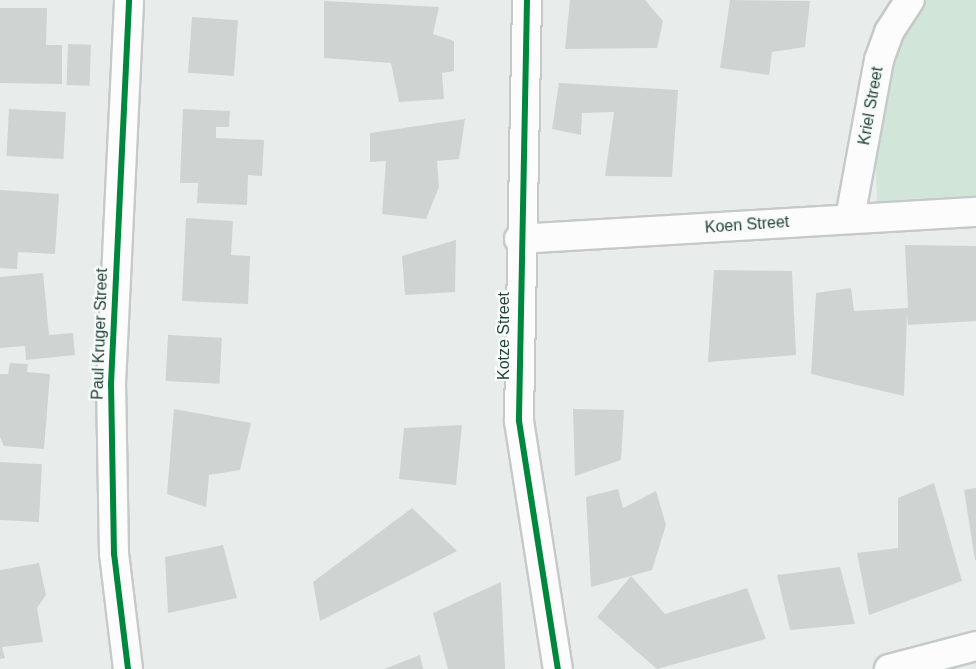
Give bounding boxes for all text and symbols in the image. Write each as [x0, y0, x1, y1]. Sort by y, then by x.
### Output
street label: Kriel Street [855, 65, 887, 147]
street label: Koen Street [704, 212, 790, 238]
street label: Paul Kruger Street [88, 268, 112, 400]
street label: Kotze Street [494, 292, 514, 380]

